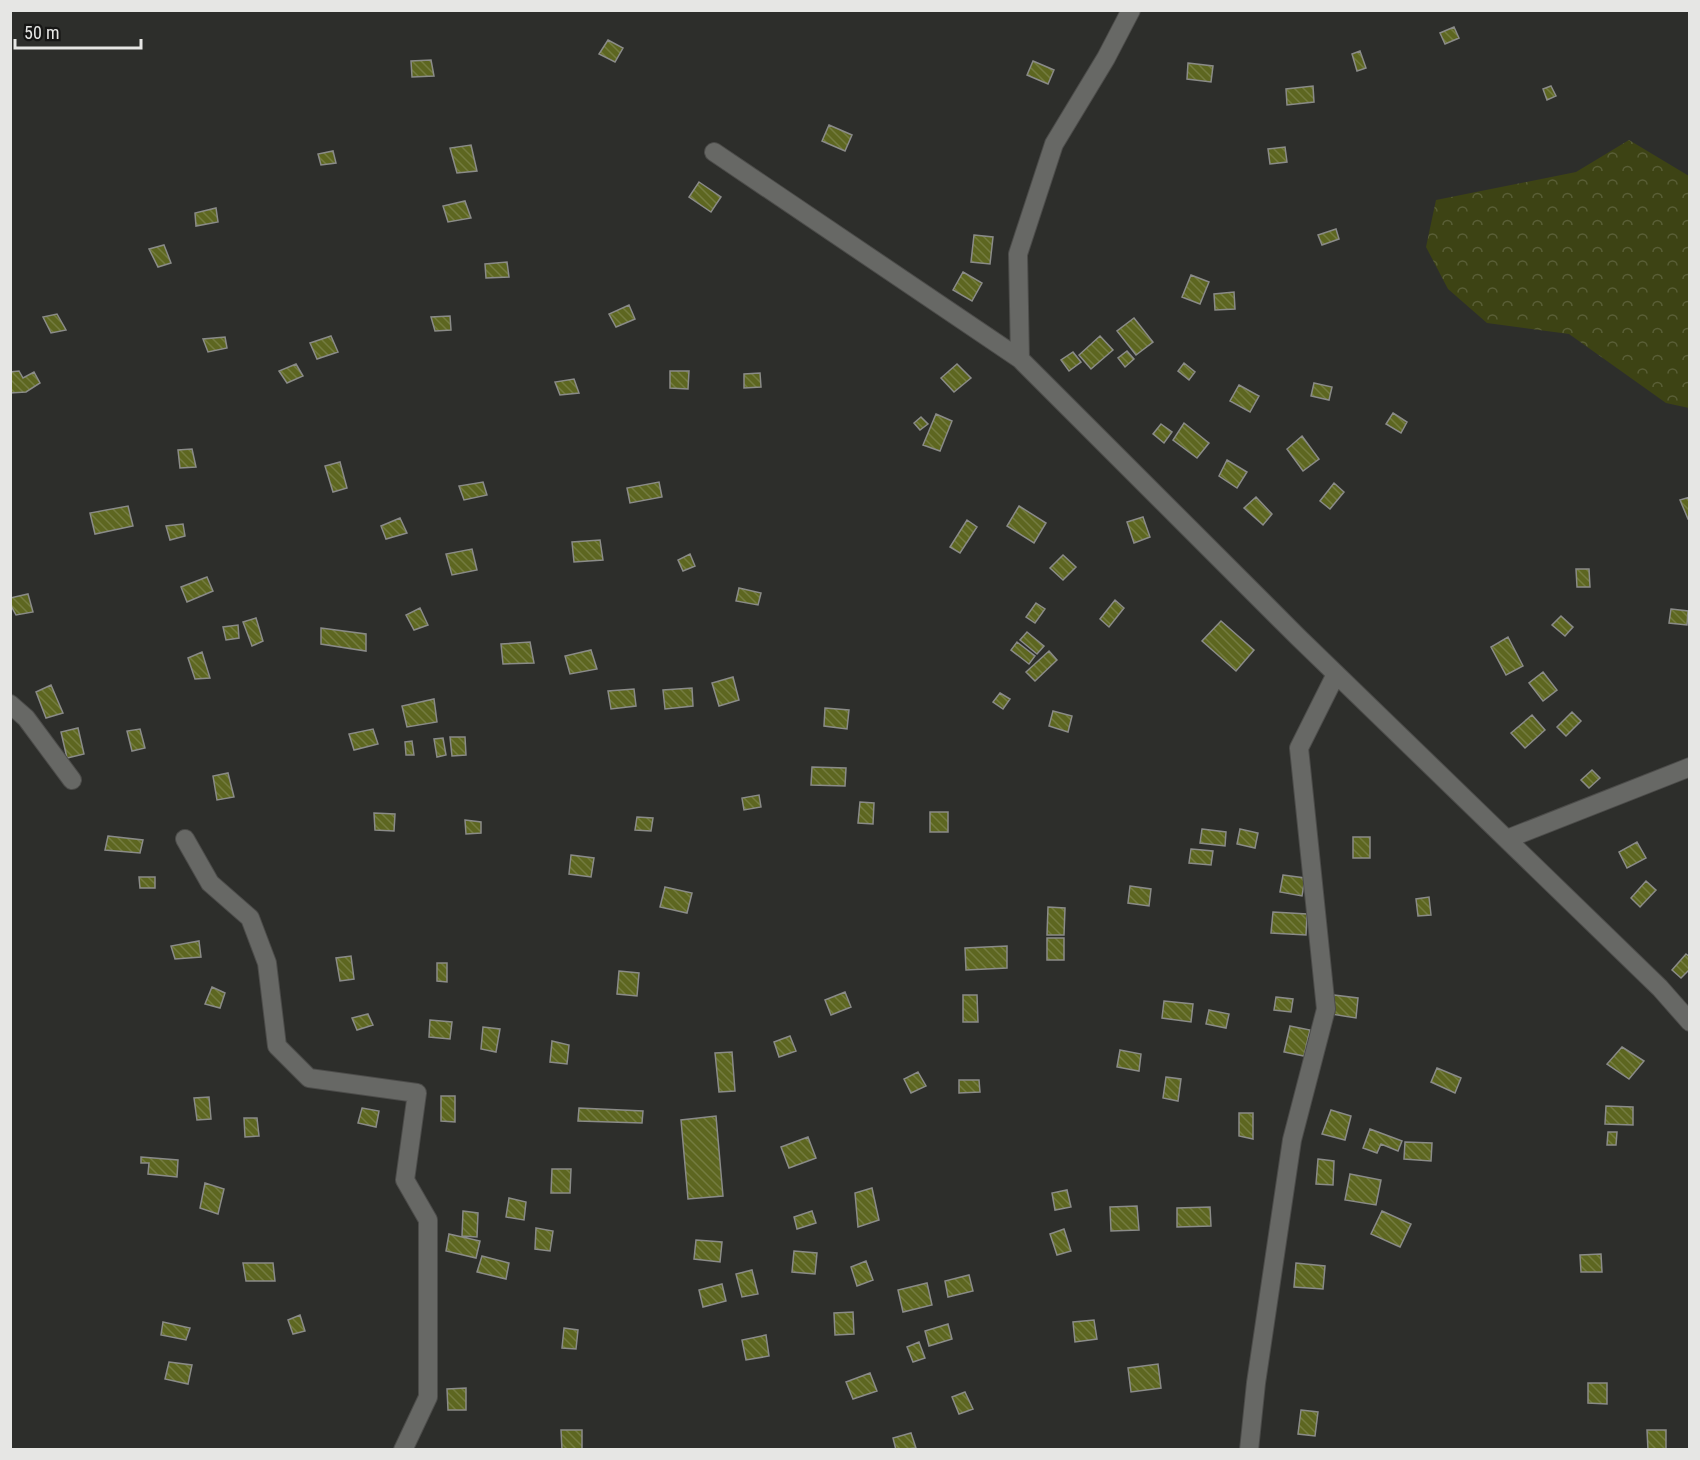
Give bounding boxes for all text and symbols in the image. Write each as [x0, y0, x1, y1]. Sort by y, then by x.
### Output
scale bar [15, 12, 141, 50]
text: 50 m [24, 22, 59, 43]

